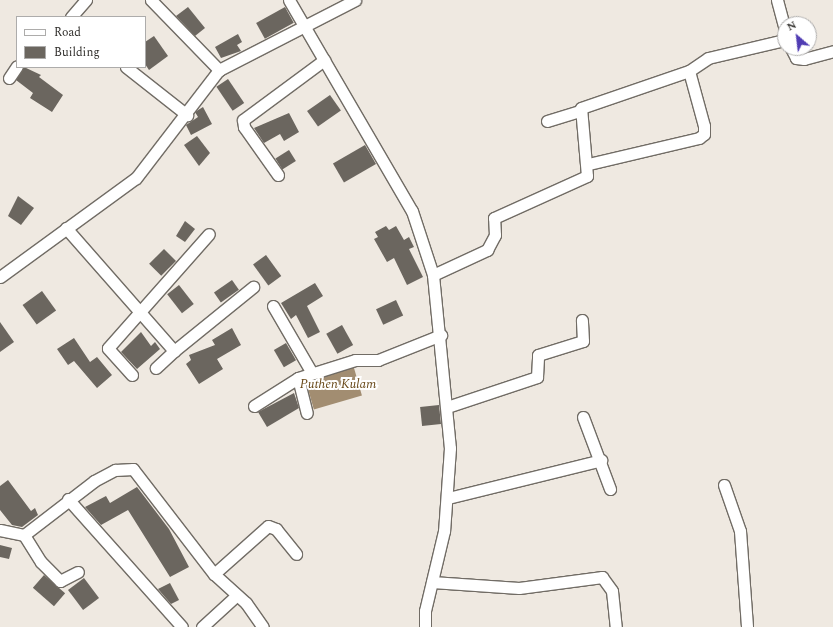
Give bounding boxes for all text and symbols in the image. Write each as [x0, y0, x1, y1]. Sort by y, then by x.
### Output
legend [16, 16, 146, 68]
north arrow [777, 16, 817, 56]
text: N [784, 16, 800, 35]
text: Road [54, 23, 81, 42]
text: Building [54, 43, 100, 62]
water label: Puthen Kulam [300, 376, 376, 392]

